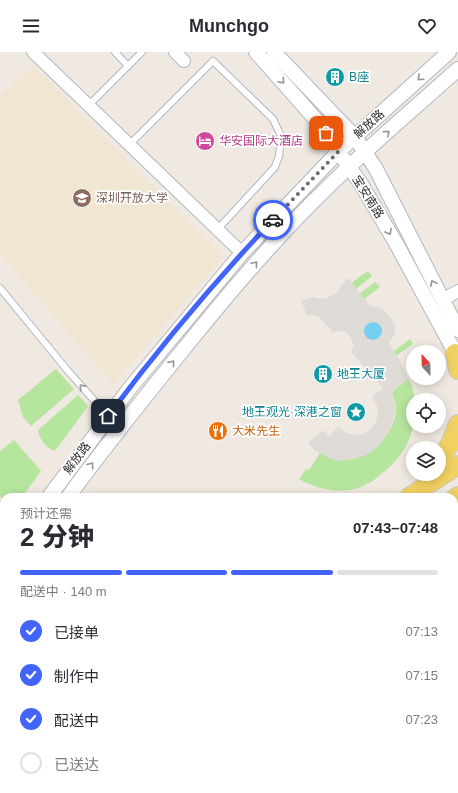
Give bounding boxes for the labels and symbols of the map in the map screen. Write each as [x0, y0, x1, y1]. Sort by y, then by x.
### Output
building icon: B座 [324, 66, 346, 88]
place label: B座 [349, 70, 369, 84]
one-way arrow [417, 73, 425, 81]
one-way arrow [278, 76, 285, 83]
street label: 解放路 [351, 107, 387, 141]
pin [309, 116, 343, 150]
hotel icon: 华安国际大酒店 [194, 130, 216, 152]
one-way arrow [383, 131, 390, 138]
place label: 华安国际大酒店 [219, 134, 303, 148]
street label: 宝安南路 [349, 173, 387, 221]
school or university icon: 深圳开放大学 [71, 187, 93, 209]
place label: 深圳开放大学 [96, 191, 168, 205]
courier [253, 200, 293, 240]
one-way arrow [385, 228, 392, 235]
one-way arrow [251, 261, 258, 268]
one-way arrow [430, 280, 438, 287]
north arrow [406, 345, 446, 385]
one-way arrow [167, 361, 174, 368]
building icon: 地王大厦 [312, 363, 334, 385]
place label: 地王大厦 [337, 367, 385, 381]
one-way arrow [79, 384, 87, 392]
pin [91, 399, 125, 433]
place icon: 地王观光·深港之窗 [345, 401, 367, 423]
place label: 地王观光·深港之窗 [242, 405, 342, 419]
restaurant icon: 大米先生 [207, 420, 229, 442]
place label: 大米先生 [232, 424, 280, 438]
street label: 解放路 [61, 439, 93, 477]
one-way arrow [86, 463, 93, 470]

